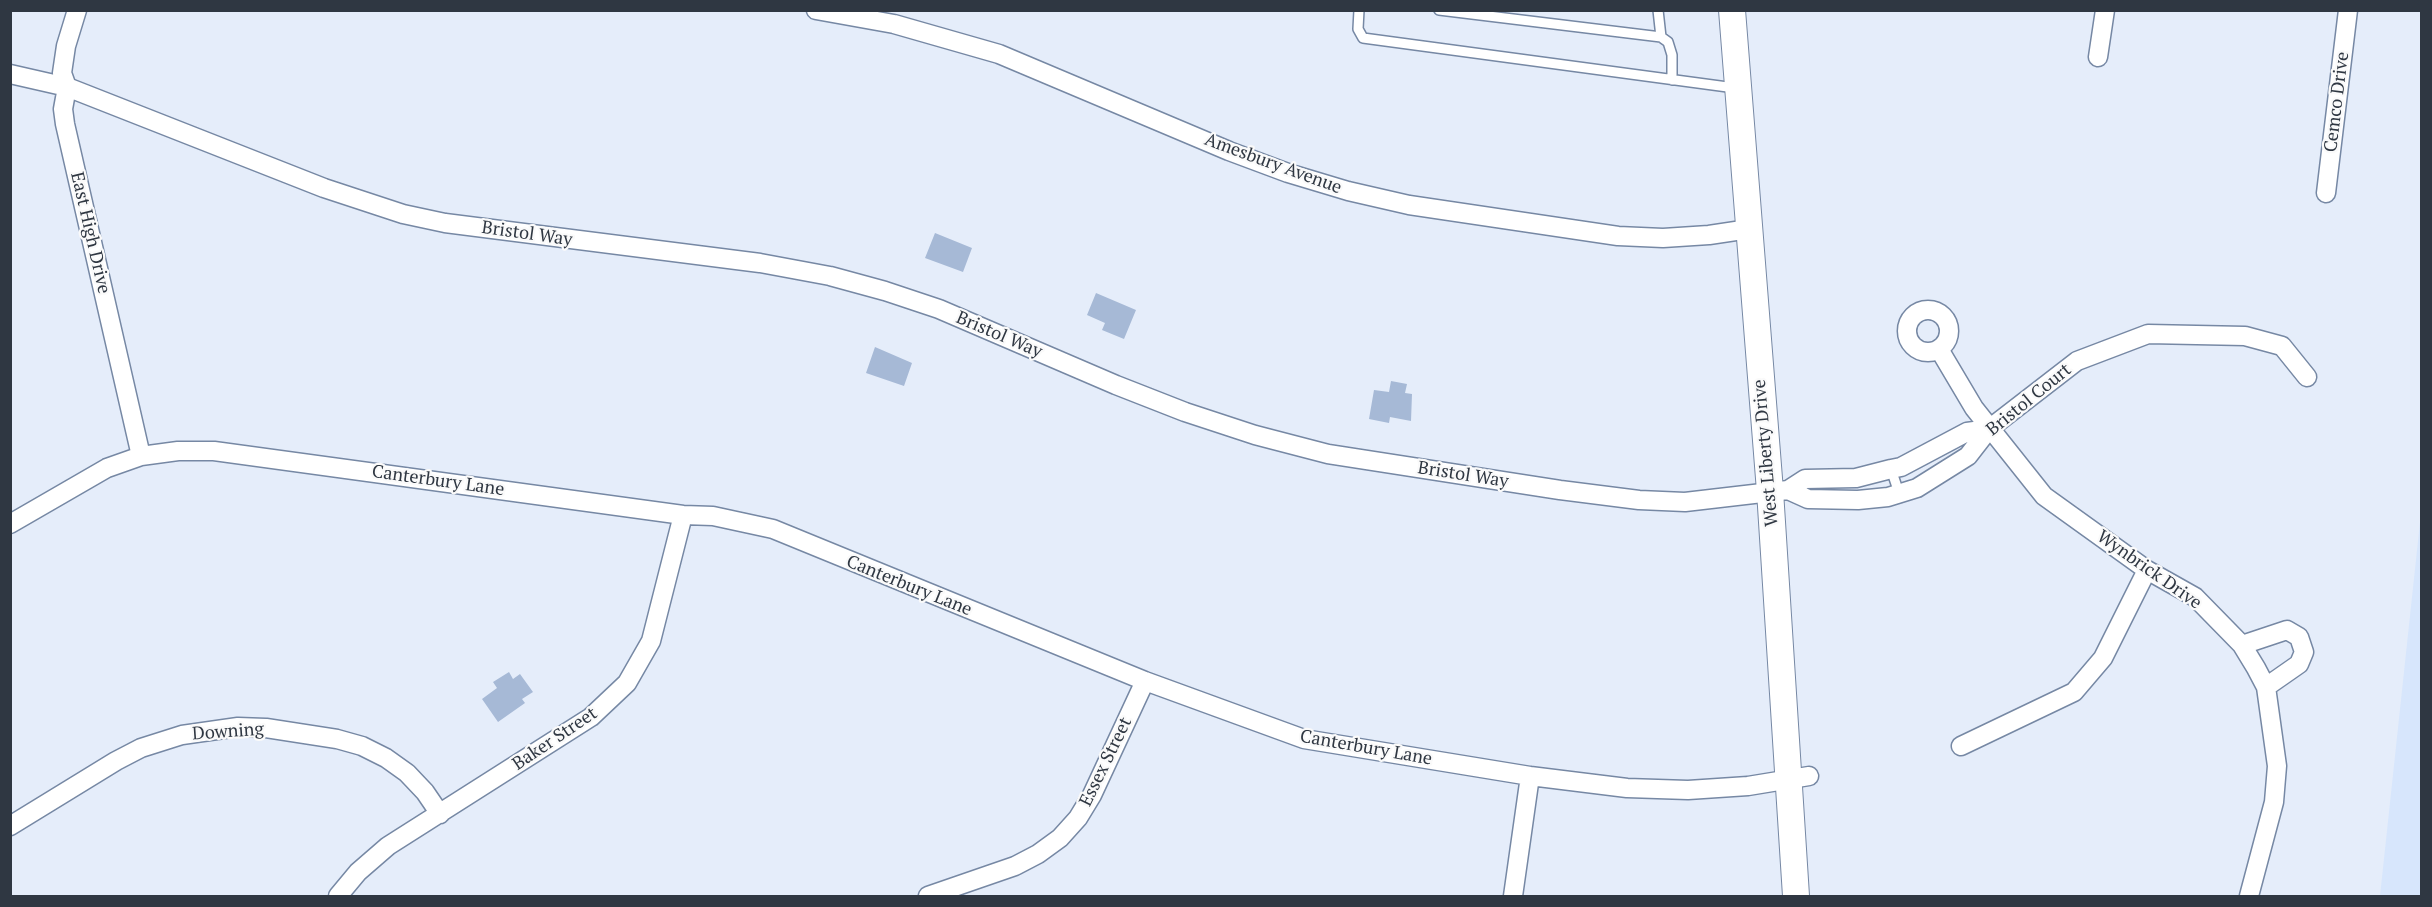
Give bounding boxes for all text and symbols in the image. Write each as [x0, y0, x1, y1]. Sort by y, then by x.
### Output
street label: Cemco Drive [2320, 51, 2354, 153]
street label: Amesbury Avenue [1201, 129, 1345, 199]
street label: East High Drive [65, 170, 115, 296]
street label: Bristol Way [480, 217, 574, 251]
street label: Bristol Way [953, 307, 1045, 363]
street label: Bristol Court [1982, 359, 2076, 441]
street label: West Liberty Drive [1749, 379, 1783, 527]
street label: Bristol Way [1416, 457, 1510, 493]
street label: Canterbury Lane [370, 461, 506, 501]
street label: Wynbrick Drive [2093, 526, 2205, 614]
street label: Canterbury Lane [843, 551, 975, 621]
street label: Baker Street [509, 703, 601, 775]
street label: Essex Street [1075, 714, 1137, 810]
street label: Downing [191, 719, 265, 745]
street label: Canterbury Lane [1298, 726, 1434, 770]

